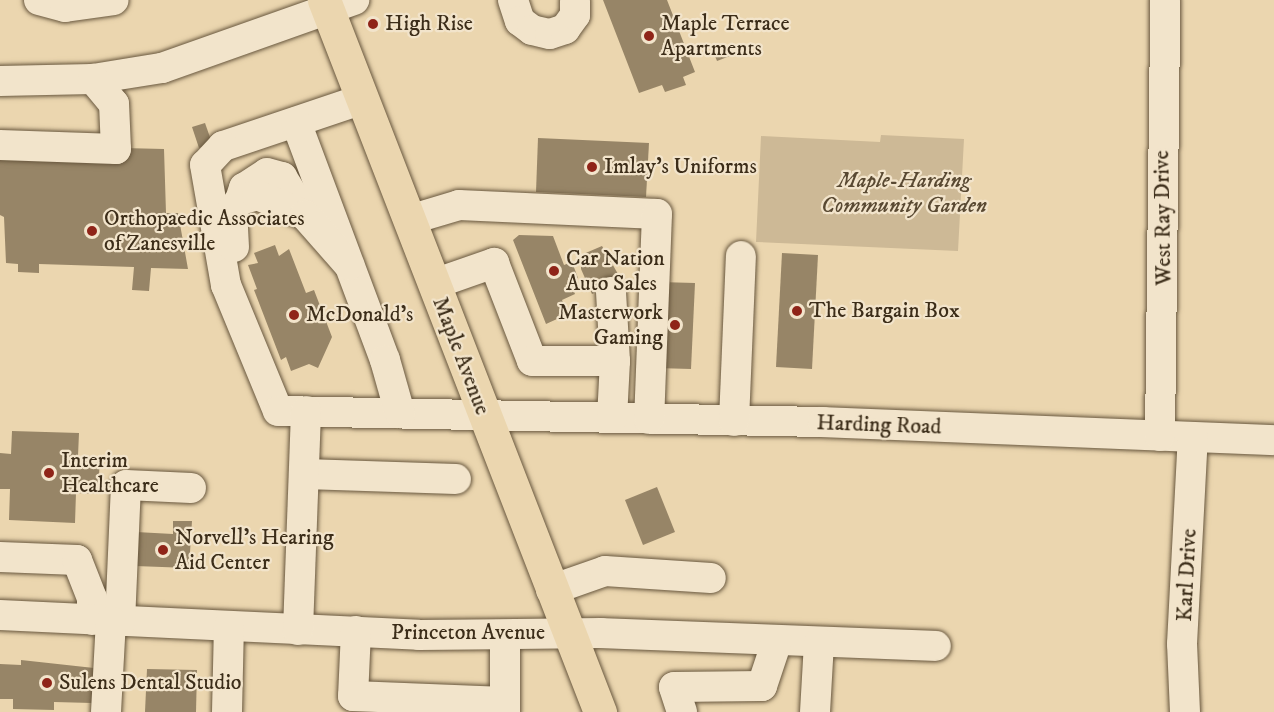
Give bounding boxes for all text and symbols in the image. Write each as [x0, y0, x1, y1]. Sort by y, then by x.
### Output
place label: Maple Terrace Apartments [661, 10, 790, 62]
place label: High Rise [385, 11, 473, 37]
marker: High Rise [366, 17, 380, 31]
marker: Maple Terrace Apartments [642, 29, 656, 43]
street label: West Ray Drive [1149, 150, 1177, 286]
place label: Imlay's Uniforms [604, 154, 757, 180]
marker: Imlay's Uniforms [585, 160, 599, 174]
park label: Maple-Harding Community Garden [821, 167, 987, 218]
place label: Orthopaedic Associates of Zanesville [104, 205, 305, 256]
marker: Orthopaedic Associates of Zanesville [85, 224, 99, 238]
place label: Car Nation Auto Sales [566, 245, 665, 296]
marker: Car Nation Auto Sales [547, 264, 561, 278]
street label: Maple Avenue [426, 293, 496, 419]
place label: The Bargain Box [809, 298, 960, 324]
place label: Masterwork Gaming [558, 299, 663, 350]
place label: McDonald's [306, 302, 413, 328]
marker: The Bargain Box [790, 304, 804, 318]
marker: McDonald's [287, 308, 301, 322]
marker: Masterwork Gaming [668, 318, 682, 332]
street label: Harding Road [816, 410, 942, 440]
place label: Interim Healthcare [61, 447, 159, 499]
marker: Interim Healthcare [42, 466, 56, 480]
place label: Norvell's Hearing Aid Center [175, 524, 334, 576]
street label: Karl Drive [1171, 528, 1203, 622]
marker: Norvell's Hearing Aid Center [156, 543, 170, 557]
street label: Princeton Avenue [391, 620, 545, 646]
place label: Sulens Dental Studio [59, 670, 242, 696]
marker: Sulens Dental Studio [40, 676, 54, 690]

